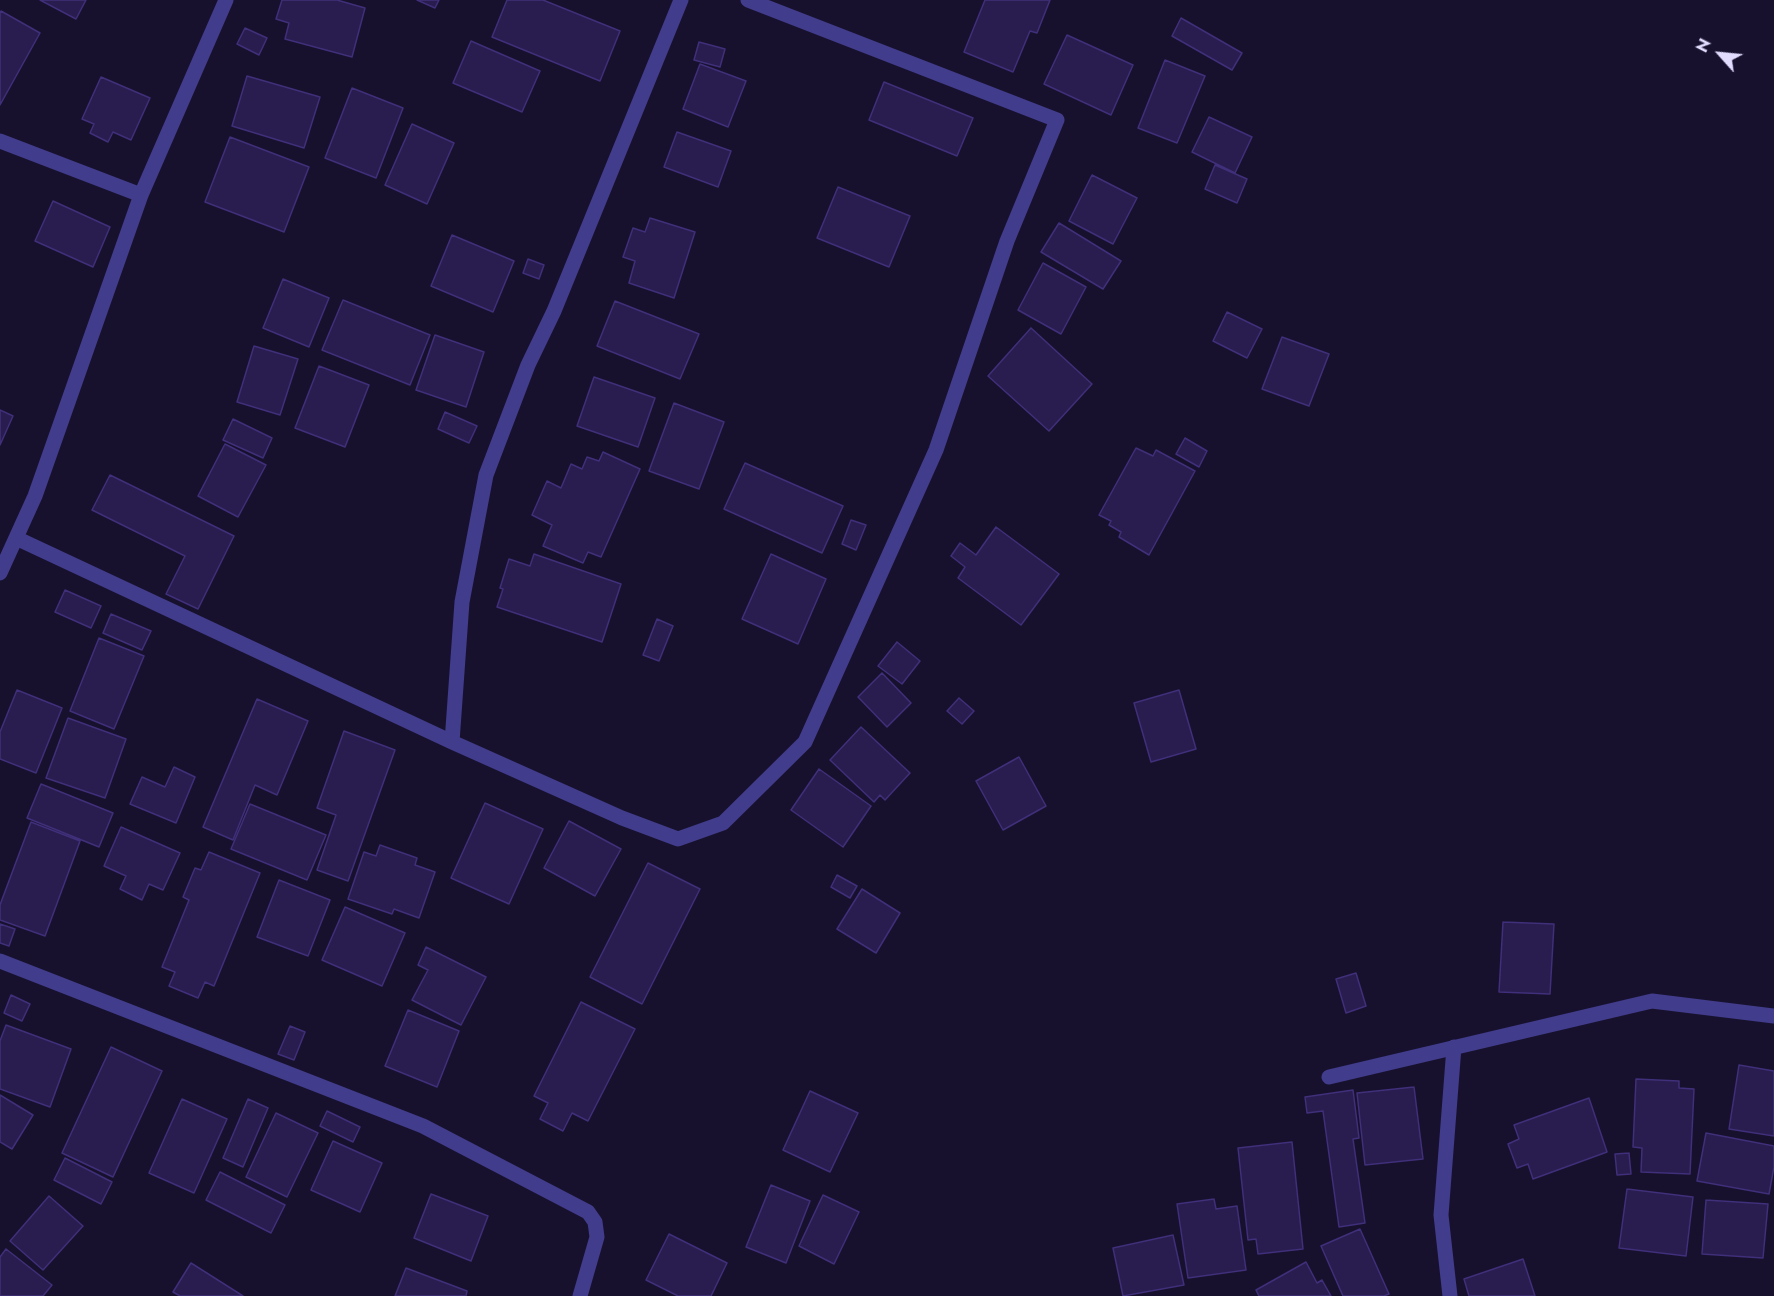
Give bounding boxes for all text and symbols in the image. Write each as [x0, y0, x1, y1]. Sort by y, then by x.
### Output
north arrow [1690, 24, 1750, 84]
text: N [1690, 35, 1717, 56]

